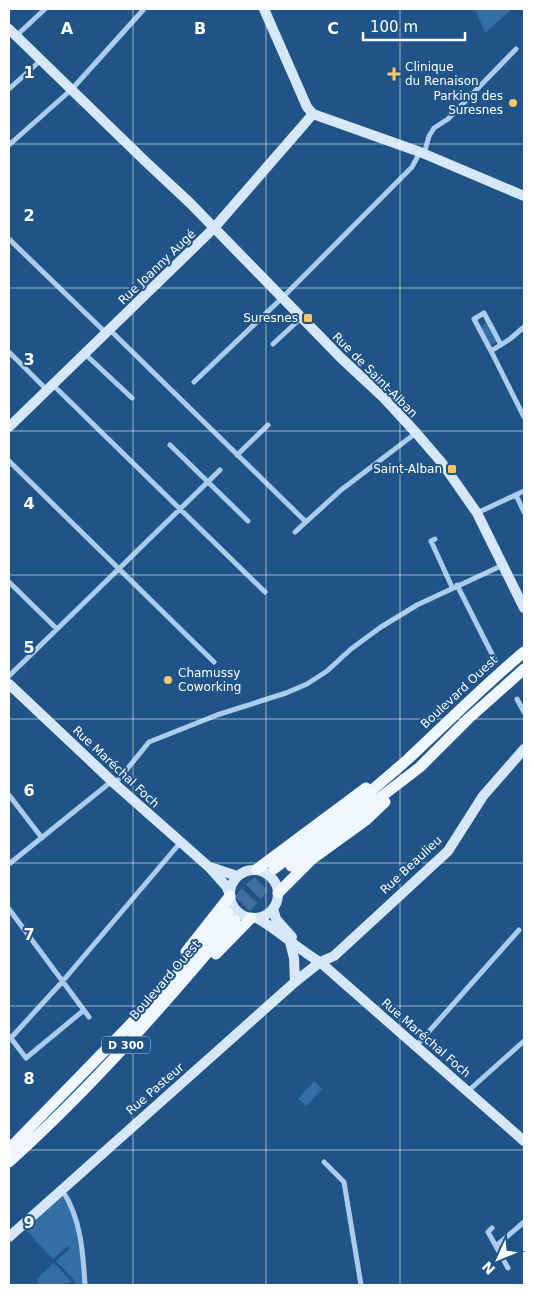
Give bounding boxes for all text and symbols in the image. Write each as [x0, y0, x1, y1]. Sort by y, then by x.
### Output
scale bar [363, 10, 466, 42]
text: 100 m [370, 18, 418, 36]
text: A [61, 19, 74, 38]
text: B [194, 19, 206, 38]
text: C [327, 19, 339, 38]
place label: Clinique du Renaison [405, 60, 479, 88]
text: 1 [23, 63, 35, 82]
marker: Clinique du Renaison [387, 67, 401, 81]
place label: Parking des Suresnes [433, 89, 503, 117]
marker: Parking des Suresnes [507, 97, 519, 109]
text: 2 [23, 206, 35, 225]
street label: Rue Joanny Augé [116, 227, 198, 307]
place label: Suresnes [243, 311, 298, 325]
marker: Suresnes [302, 312, 314, 324]
street label: Rue de Saint-Alban [330, 330, 420, 420]
text: 3 [23, 350, 35, 369]
place label: Saint-Alban [373, 462, 442, 476]
marker: Saint-Alban [446, 463, 458, 475]
text: 4 [23, 494, 35, 513]
text: 5 [23, 638, 35, 657]
street label: Boulevard Ouest [418, 653, 501, 731]
place label: Chamussy Coworking [178, 666, 241, 694]
marker: Chamussy Coworking [162, 674, 174, 686]
street label: Rue Maréchal Foch [70, 723, 162, 811]
text: 6 [23, 781, 35, 800]
street label: Rue Beaulieu [377, 833, 445, 897]
text: 7 [23, 925, 35, 944]
street label: Boulevard Ouest [127, 937, 203, 1022]
street label: Rue Maréchal Foch [379, 996, 473, 1080]
road number: D 300 [102, 1036, 150, 1054]
street label: Rue Pasteur [123, 1060, 187, 1118]
text: 8 [23, 1069, 35, 1088]
text: 9 [23, 1213, 35, 1232]
north arrow [473, 1234, 523, 1284]
text: N [479, 1258, 498, 1278]

